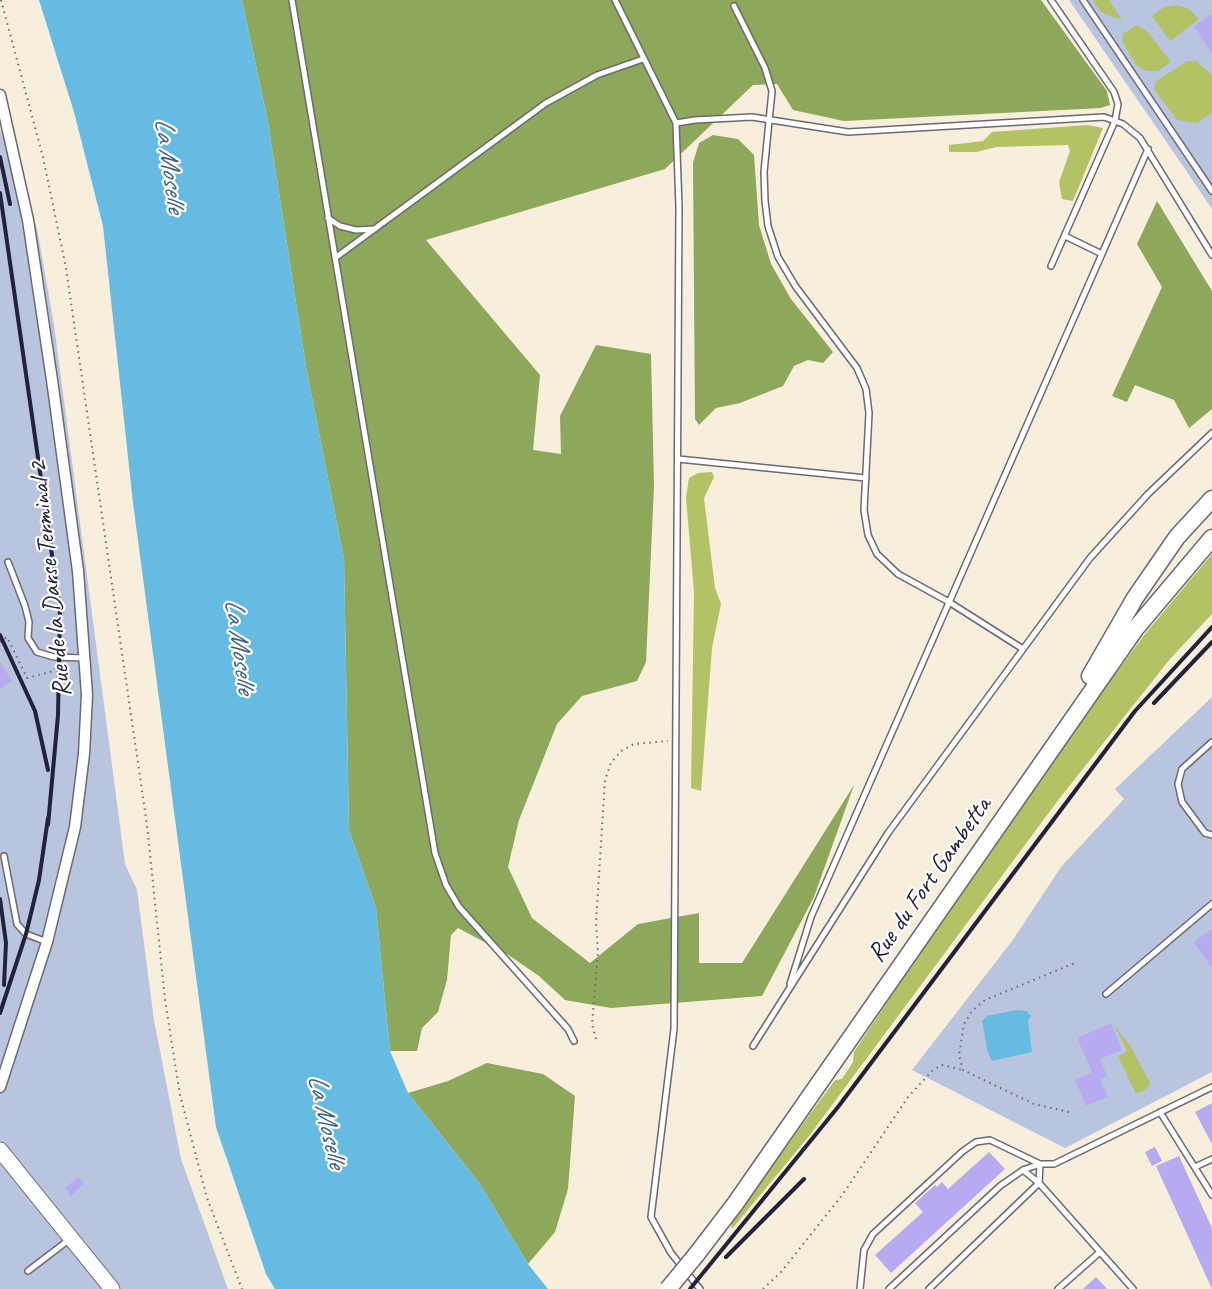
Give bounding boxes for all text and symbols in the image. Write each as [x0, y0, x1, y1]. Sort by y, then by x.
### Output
water label: La Moselle [146, 116, 192, 214]
street label: Rue de la Darse Terminal 2 [23, 460, 79, 698]
water label: La Moselle [216, 597, 262, 695]
street label: Rue du Fort Gambetta [861, 791, 999, 969]
water label: La Moselle [300, 1071, 352, 1171]

